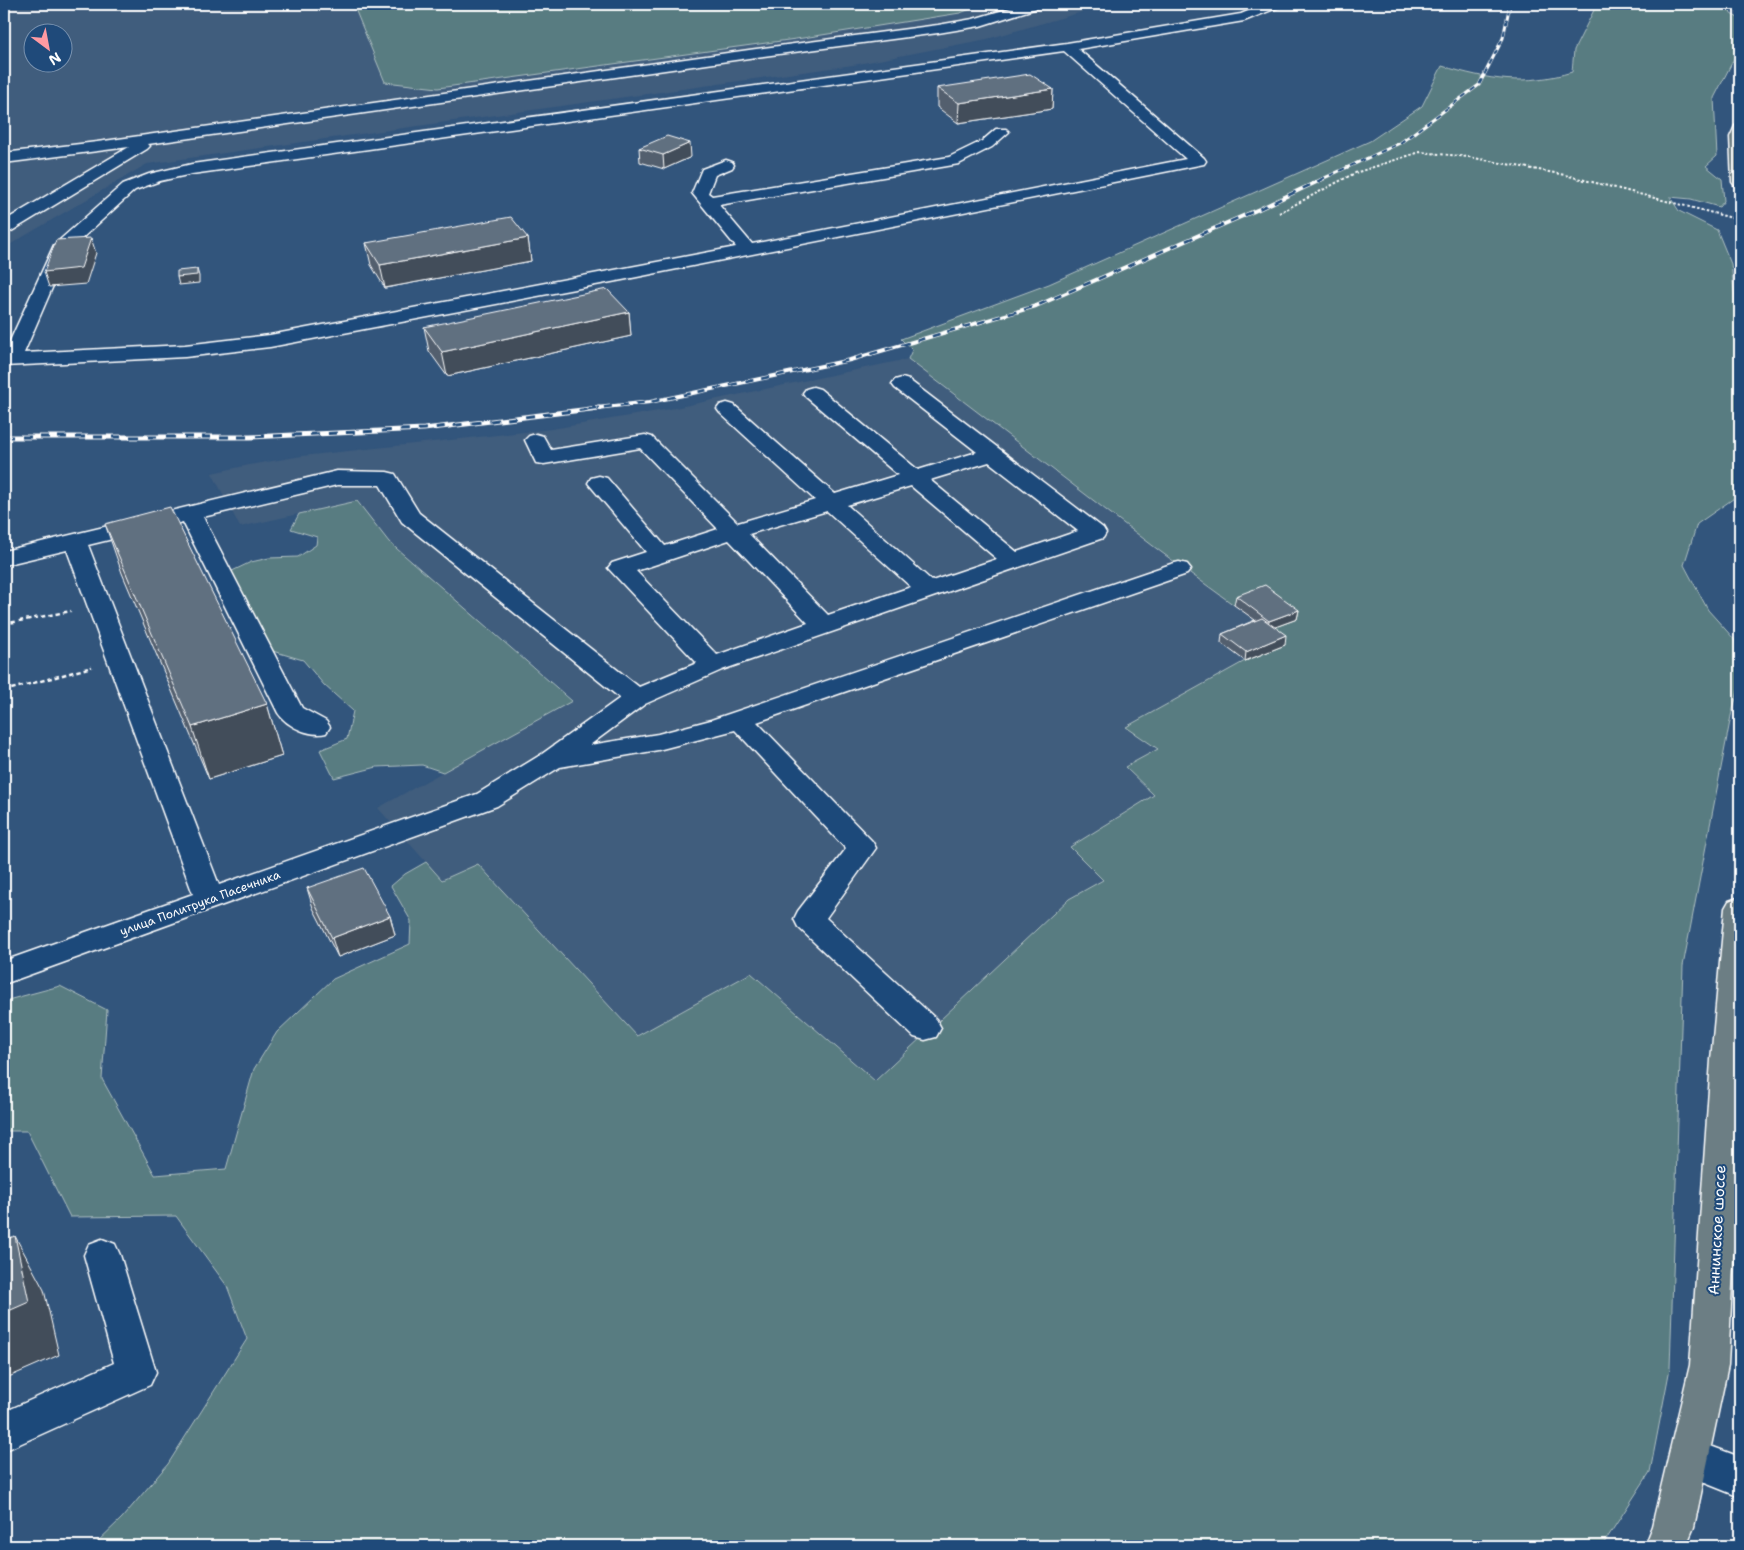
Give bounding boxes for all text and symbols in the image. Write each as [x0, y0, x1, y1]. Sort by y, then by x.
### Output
north arrow [22, 22, 72, 72]
text: N [45, 48, 64, 70]
street label: улица Политрука Пасечника [118, 866, 283, 939]
street label: Аннинское шоссе [1704, 1165, 1730, 1295]

